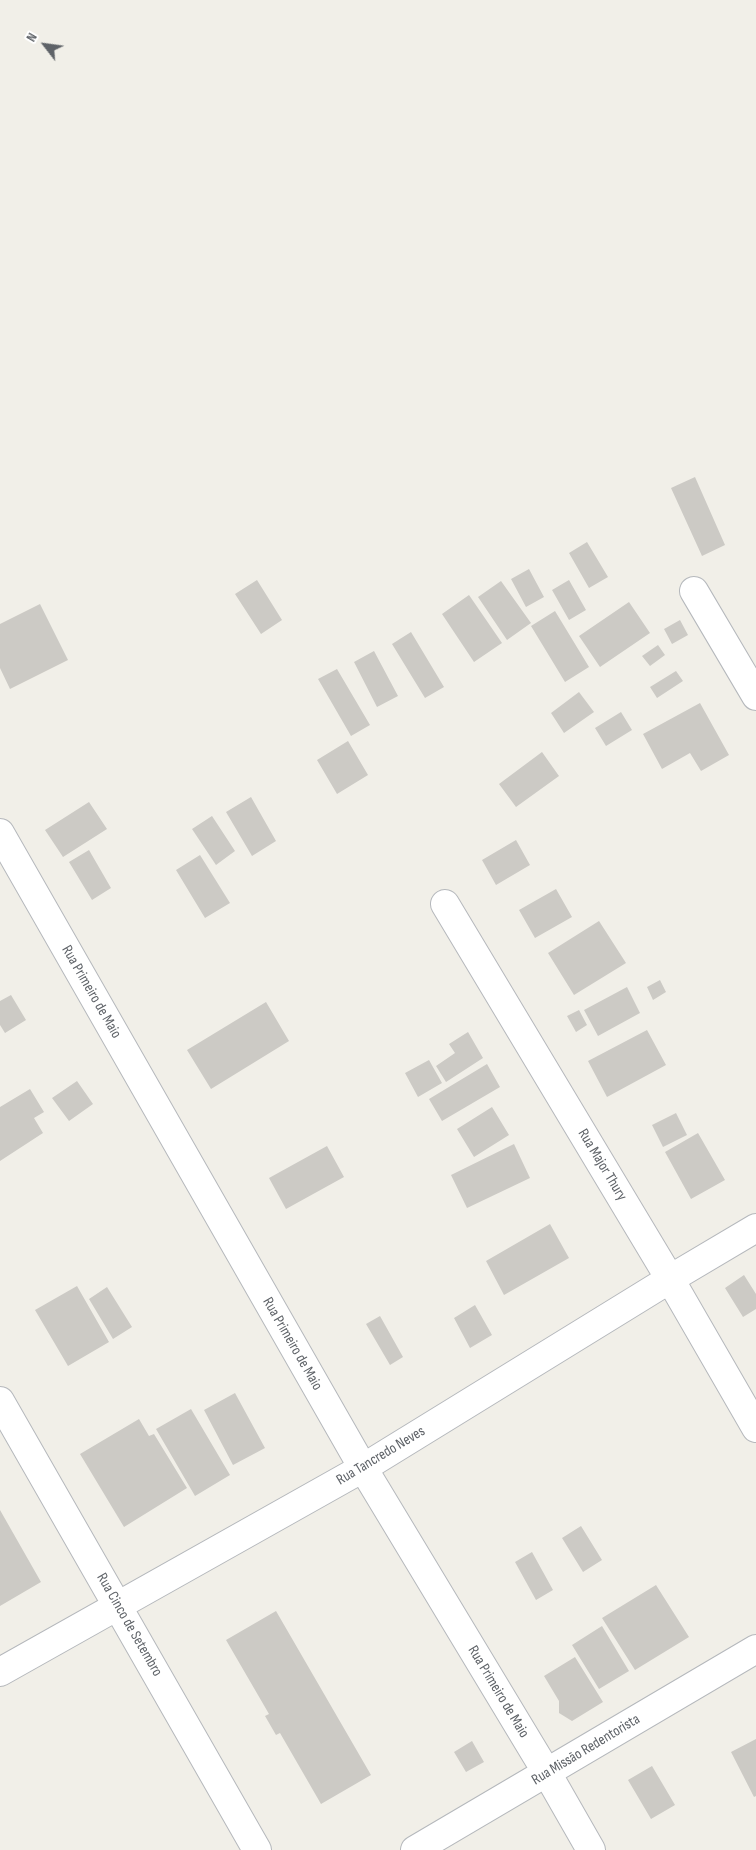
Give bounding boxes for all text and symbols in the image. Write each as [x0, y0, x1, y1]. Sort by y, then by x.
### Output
north arrow [20, 20, 70, 70]
text: N [22, 30, 41, 45]
street label: Rua Primeiro de Maio [57, 942, 125, 1042]
street label: Rua Major Thury [574, 1126, 630, 1204]
street label: Rua Primeiro de Maio [258, 1294, 326, 1394]
street label: Rua Tancredo Neves [333, 1422, 429, 1490]
street label: Rua Cinco de Setembro [92, 1570, 166, 1680]
street label: Rua Primeiro de Maio [463, 1643, 533, 1741]
street label: Rua Missão Redentorista [529, 1711, 643, 1789]

